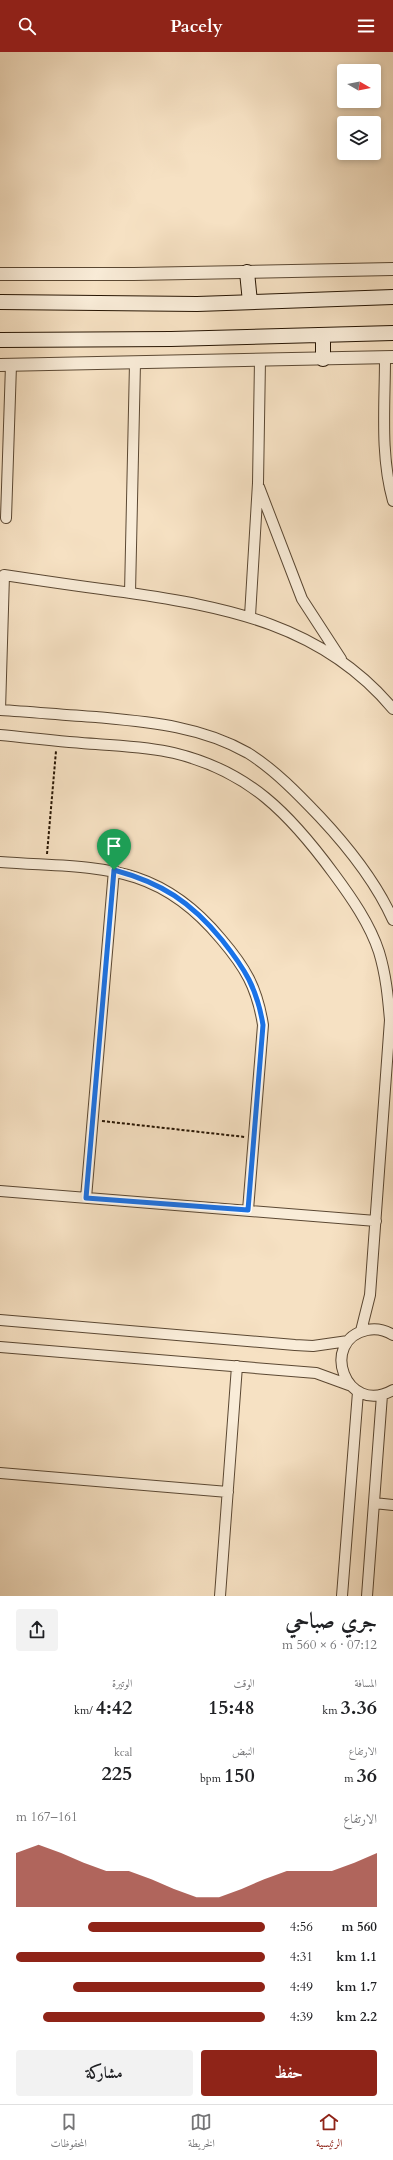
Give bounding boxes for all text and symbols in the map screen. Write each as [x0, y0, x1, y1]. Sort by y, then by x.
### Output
text: Pacely [170, 14, 223, 39]
icon: search [16, 15, 38, 37]
icon: menu [355, 15, 377, 37]
north arrow [337, 64, 381, 108]
map controls [337, 64, 381, 160]
button: layers [337, 116, 381, 160]
pin [97, 829, 131, 870]
icon: arrive [103, 835, 125, 857]
text: جري صباحي [285, 1606, 377, 1636]
button: share [16, 1609, 58, 1651]
text: 07:12 · 6 × 560 m [282, 1636, 377, 1654]
text: الوتيرة [112, 1676, 132, 1691]
text: الوقت [234, 1676, 255, 1691]
text: المسافة [355, 1676, 377, 1691]
text: 4:42 [96, 1694, 132, 1721]
text: 15:48 [208, 1694, 255, 1721]
text: 3.36 [340, 1694, 377, 1721]
text: /km [74, 1703, 96, 1718]
text: km [322, 1703, 340, 1718]
text: النبض [232, 1744, 255, 1759]
text: الارتفاع [348, 1744, 377, 1759]
text: kcal [114, 1745, 132, 1760]
text: 225 [102, 1760, 132, 1787]
text: 150 [224, 1762, 255, 1789]
text: 36 [357, 1762, 377, 1789]
text: bpm [200, 1771, 224, 1786]
text: m [344, 1771, 357, 1786]
text: 161–167 m [16, 1808, 78, 1826]
text: الارتفاع [343, 1810, 377, 1828]
text: 4:56 [290, 1918, 313, 1936]
text: 560 m [342, 1918, 377, 1936]
text: 4:31 [290, 1948, 313, 1966]
text: 1.1 km [336, 1948, 377, 1966]
text: 4:49 [290, 1978, 313, 1996]
text: 1.7 km [336, 1978, 377, 1996]
text: 4:39 [290, 2008, 313, 2026]
text: 2.2 km [336, 2008, 377, 2026]
button: مشاركة [16, 2050, 193, 2096]
button: حفظ [201, 2050, 377, 2096]
tab: المحفوظات [51, 2111, 87, 2154]
tab: الخريطة [188, 2111, 215, 2154]
tab: الرئيسية [316, 2111, 342, 2154]

